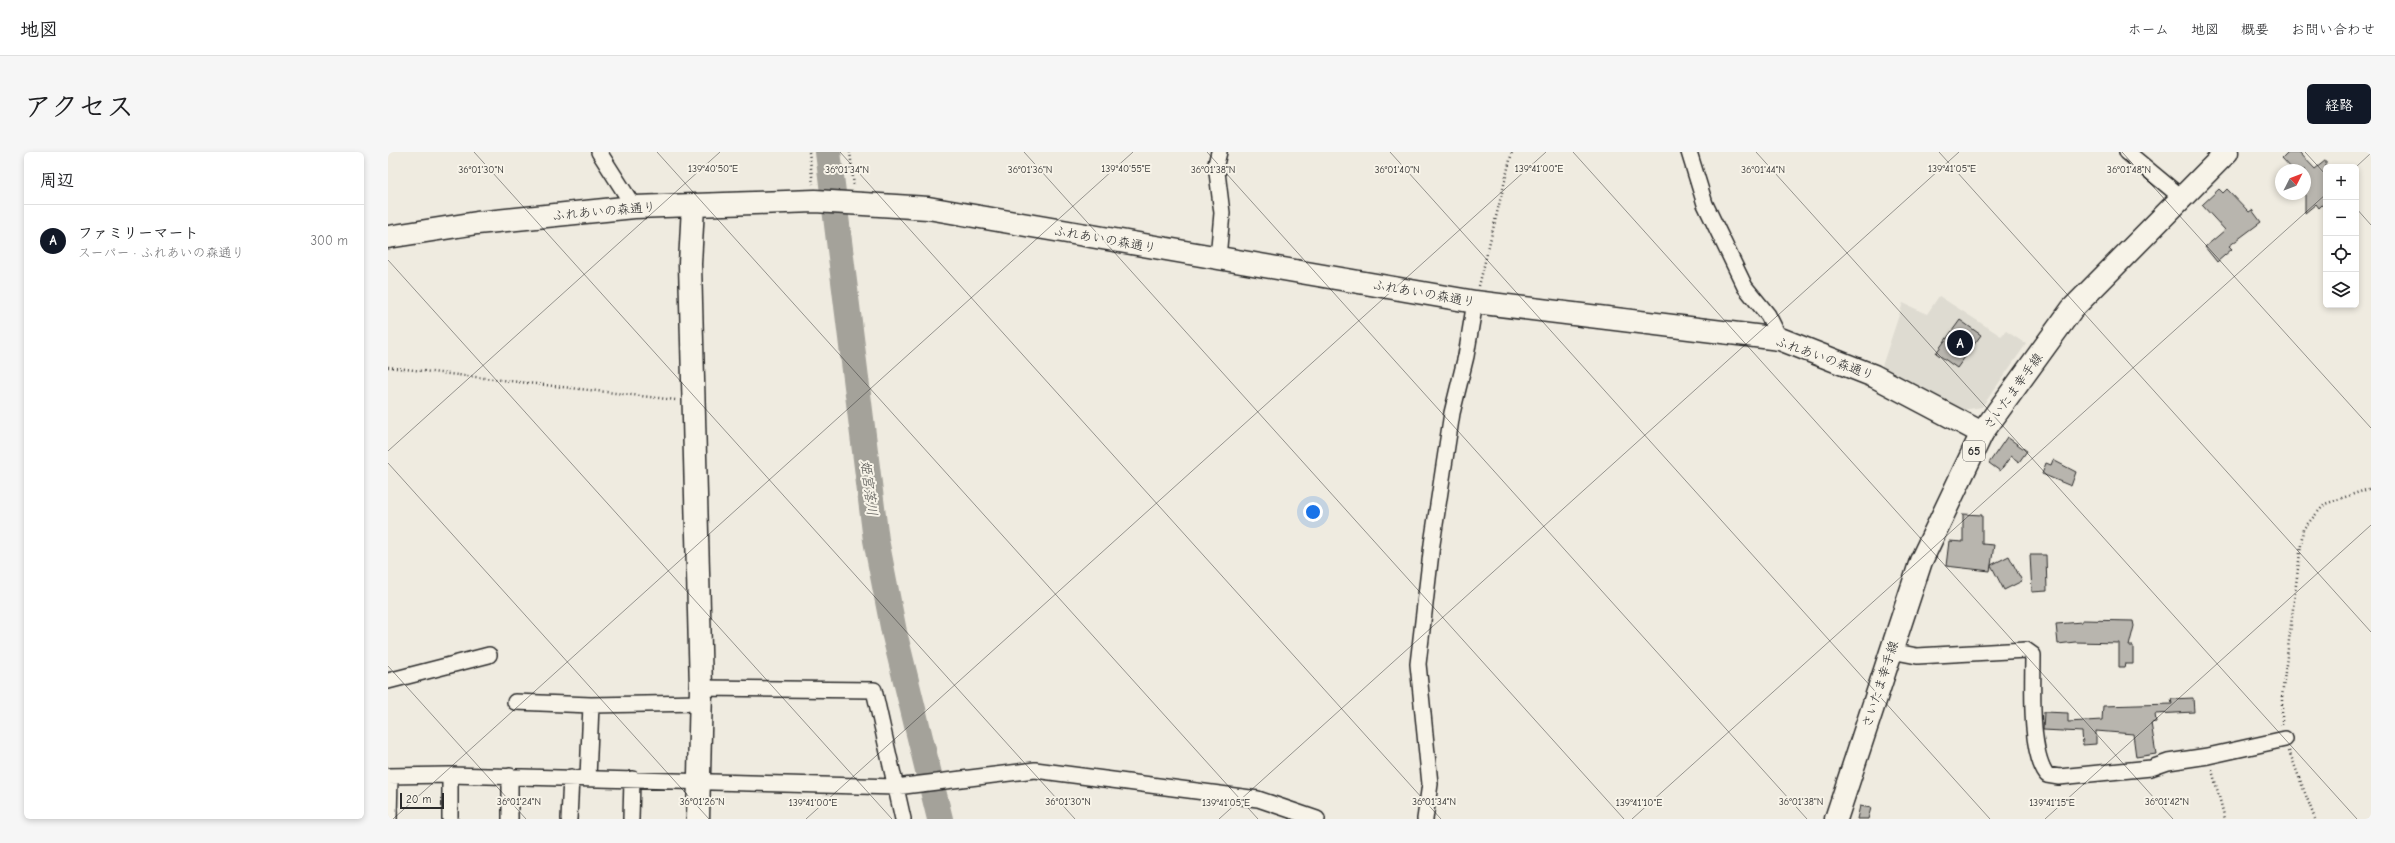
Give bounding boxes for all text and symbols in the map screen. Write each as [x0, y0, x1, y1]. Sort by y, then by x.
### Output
text: 地図 [20, 19, 58, 41]
text: ホーム [2128, 21, 2169, 38]
text: 地図 [2191, 21, 2219, 38]
text: 概要 [2241, 21, 2269, 38]
text: お問い合わせ [2291, 21, 2375, 38]
button: 経路 [2307, 84, 2371, 124]
text: アクセス [24, 91, 134, 123]
text: 139°40'50"E [688, 163, 738, 175]
text: 139°40'55"E [1101, 163, 1151, 175]
text: 139°41'00"E [1515, 163, 1563, 175]
text: 139°41'05"E [1928, 163, 1976, 175]
text: 36°01'30"N [458, 164, 504, 176]
text: 36°01'34"N [825, 164, 869, 176]
text: 36°01'36"N [1008, 164, 1052, 176]
text: 36°01'38"N [1191, 164, 1235, 176]
text: 36°01'40"N [1374, 164, 1420, 176]
text: 36°01'44"N [1741, 164, 1785, 176]
text: 36°01'48"N [2107, 164, 2151, 176]
north arrow [2275, 164, 2311, 200]
map controls [2323, 164, 2359, 308]
button: + [2323, 164, 2359, 200]
text: 周辺 [40, 171, 74, 190]
street label: ふれあいの森通り [552, 199, 656, 223]
button: − [2323, 200, 2359, 236]
street label: ふれあいの森通り [1052, 223, 1158, 255]
text: ファミリーマート [78, 224, 199, 242]
text: A [49, 233, 57, 248]
text: 300 m [310, 233, 348, 248]
button: locate [2323, 236, 2359, 272]
text: スーパー · ふれあいの森通り [78, 245, 244, 260]
button: layers [2323, 272, 2359, 308]
street label: ふれあいの森通り [1371, 277, 1477, 309]
pin: A [1947, 328, 1973, 358]
street label: ふれあいの森通り [1774, 333, 1876, 383]
street label: さいたま幸手線 [1980, 349, 2046, 432]
road number: 65 [1963, 441, 1985, 461]
water label: 姫宮落川 [857, 459, 881, 517]
your location [1303, 502, 1323, 522]
street label: さいたま幸手線 [1859, 638, 1901, 729]
scale bar [400, 791, 444, 810]
text: 20 m [406, 793, 431, 806]
text: 36°01'24"N [497, 796, 541, 808]
text: 36°01'26"N [680, 796, 724, 808]
text: 36°01'30"N [1045, 796, 1091, 808]
text: 36°01'34"N [1412, 796, 1456, 808]
text: 36°01'38"N [1779, 796, 1823, 808]
text: 36°01'42"N [2145, 796, 2189, 808]
text: 139°41'00"E [789, 797, 837, 809]
text: 139°41'05"E [1202, 797, 1250, 809]
text: 139°41'10"E [1616, 797, 1662, 809]
text: 139°41'15"E [2029, 797, 2075, 809]

